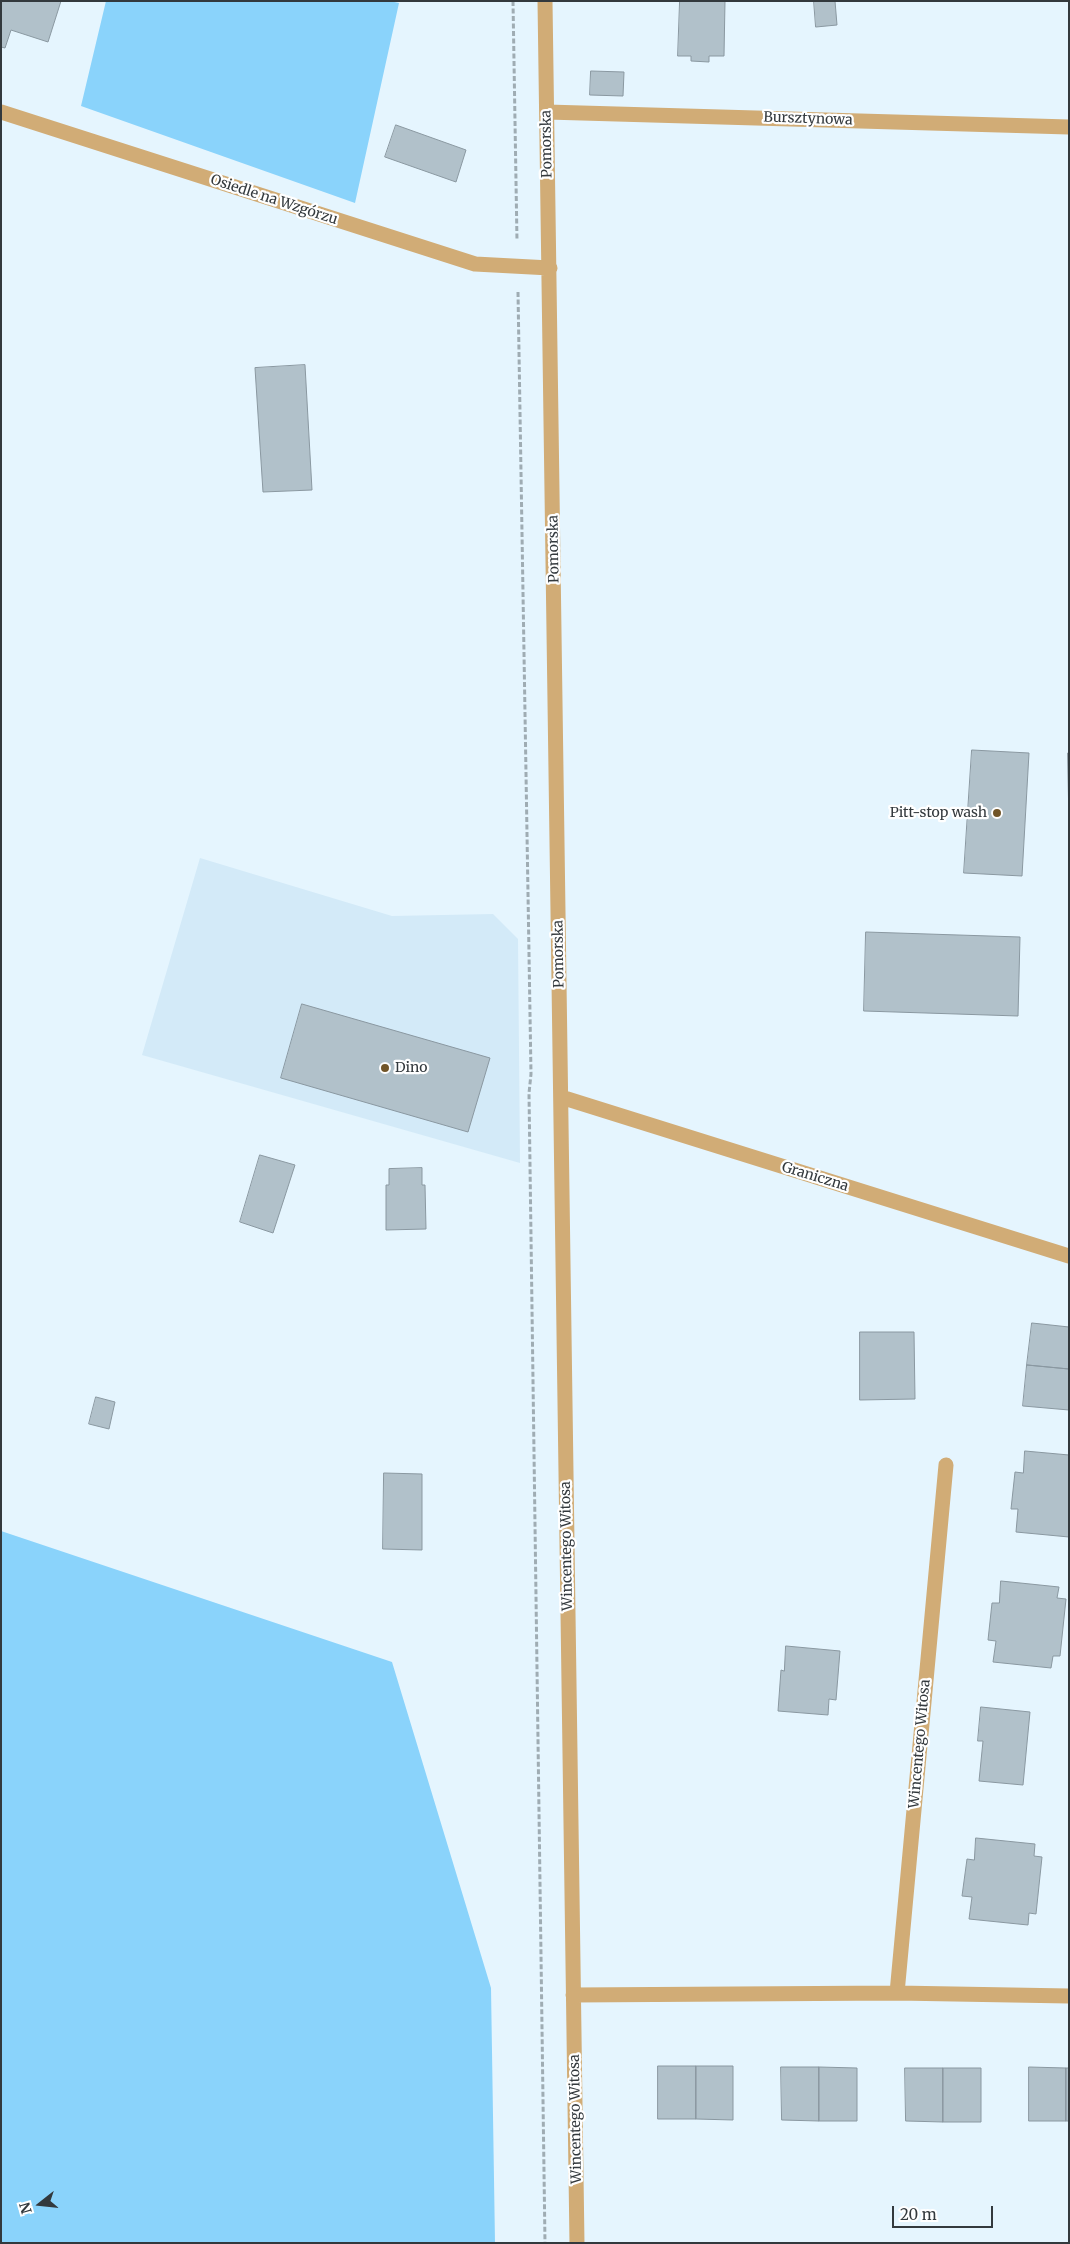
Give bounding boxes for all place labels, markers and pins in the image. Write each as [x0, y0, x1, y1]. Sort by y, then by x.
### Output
place label: Pitt-stop wash [890, 805, 987, 821]
marker: Pitt-stop wash [991, 807, 1003, 819]
place label: Dino [395, 1060, 427, 1076]
marker: Dino [379, 1062, 391, 1074]

